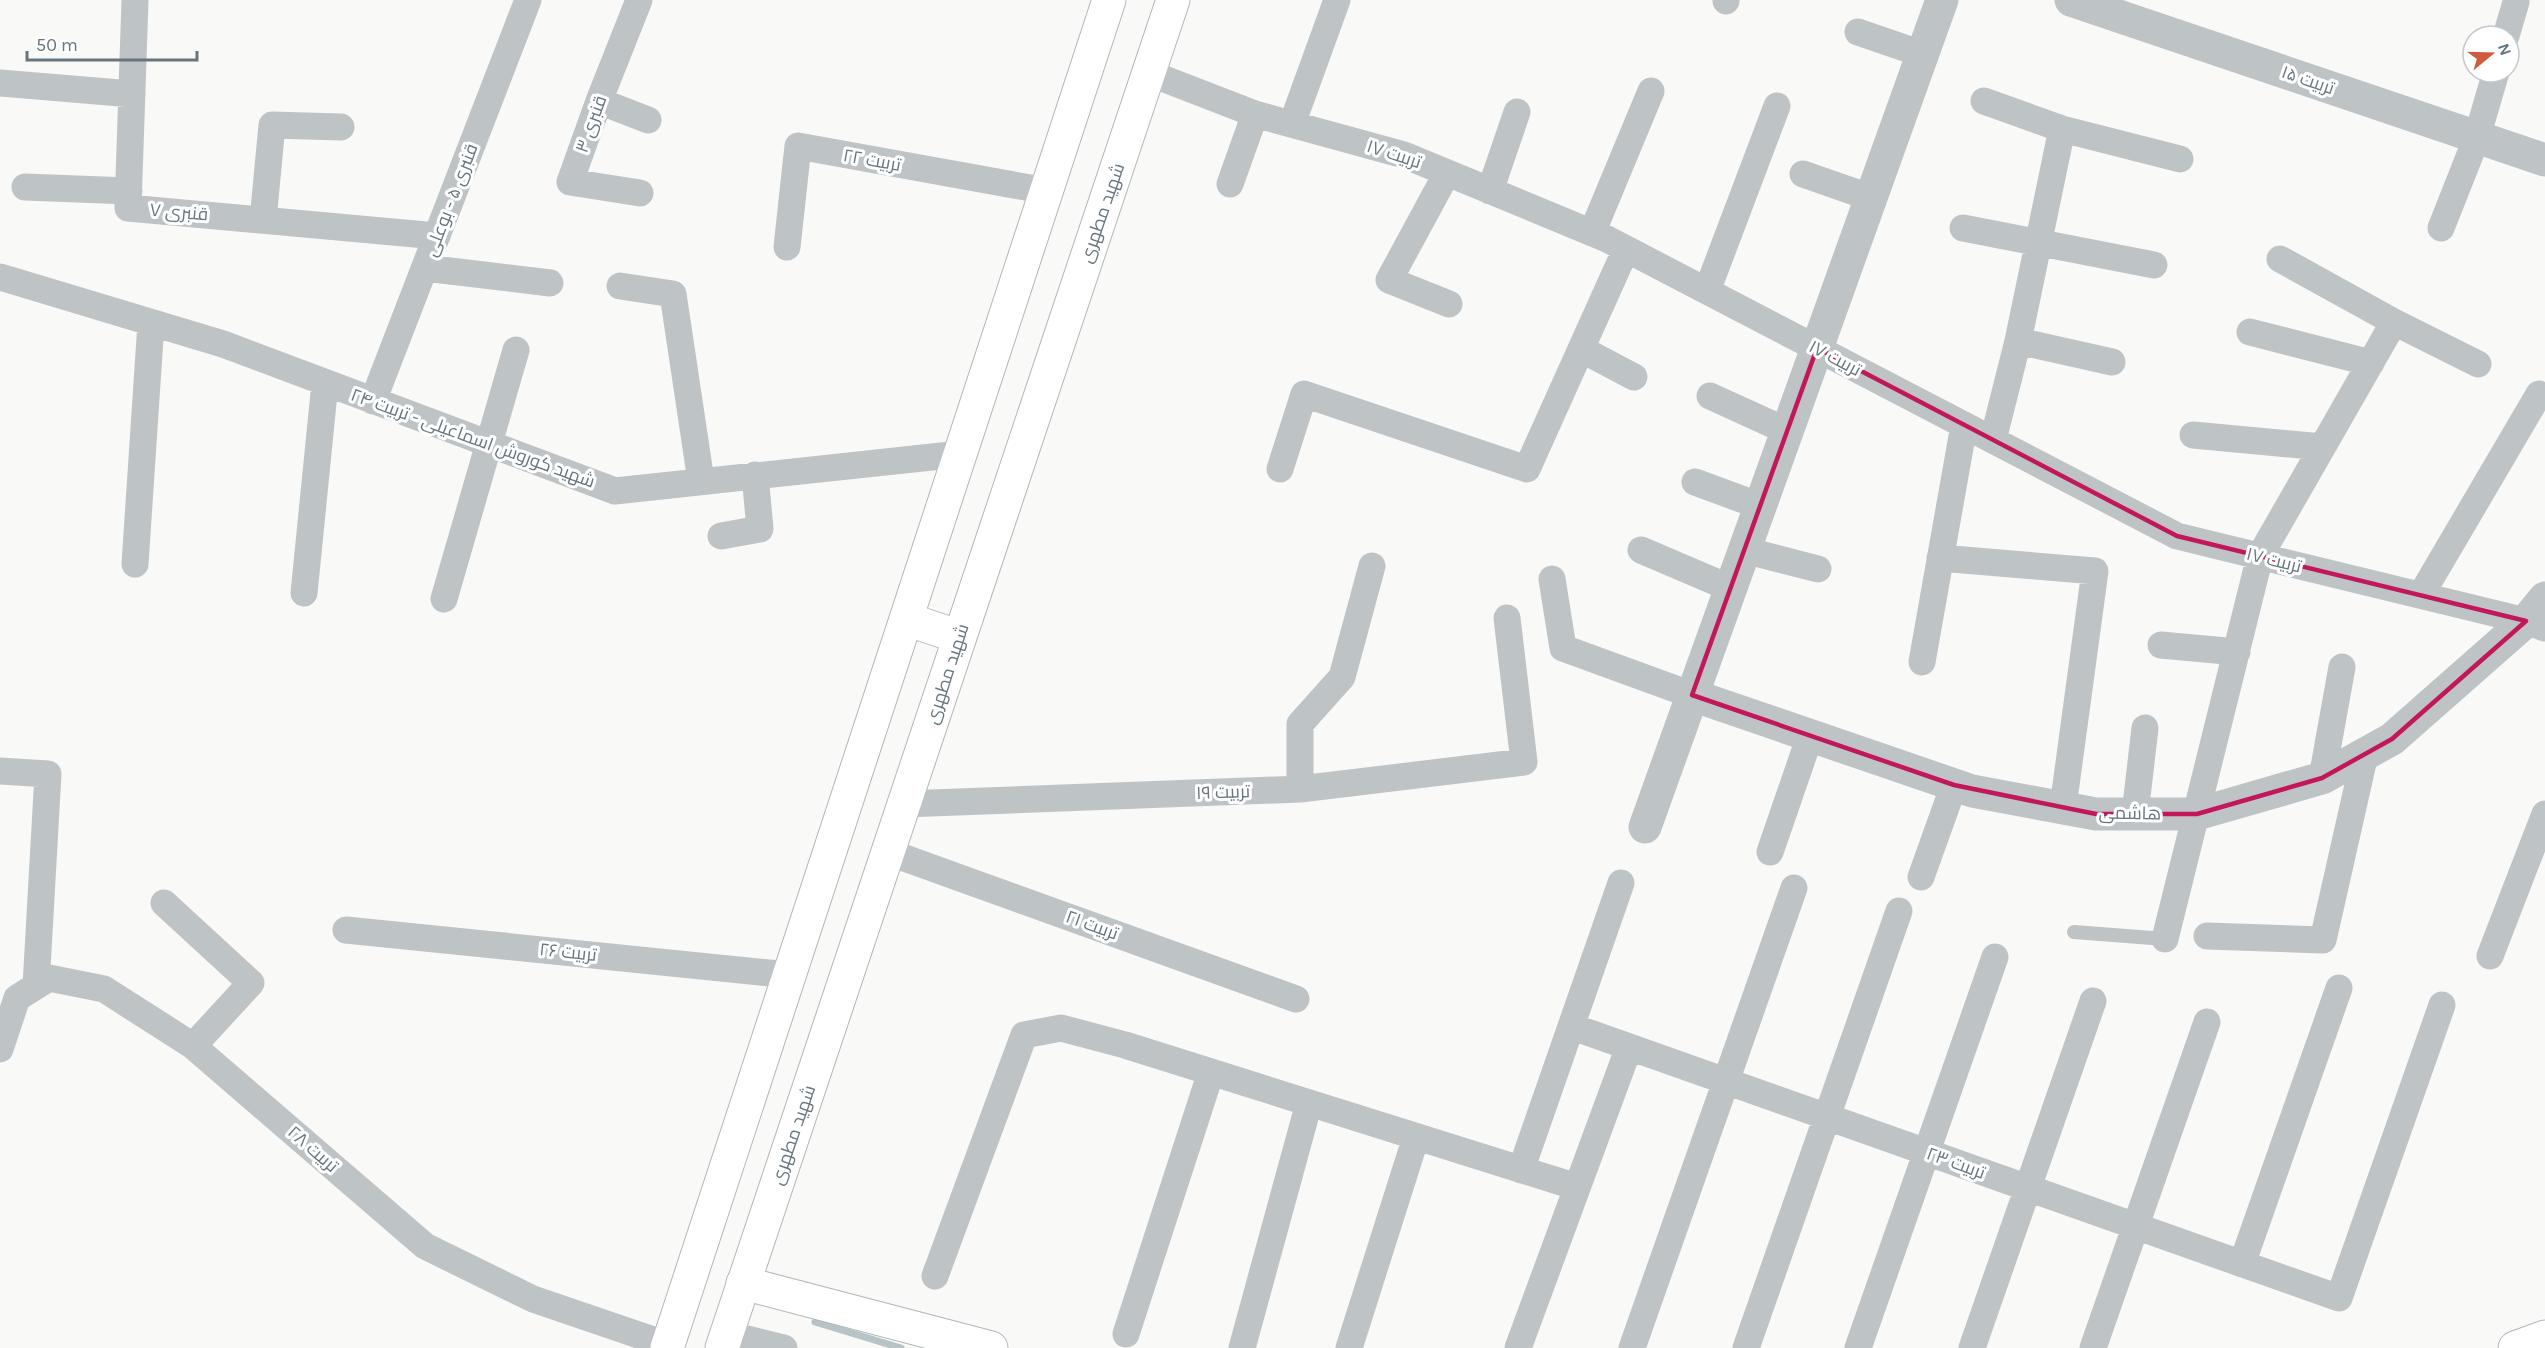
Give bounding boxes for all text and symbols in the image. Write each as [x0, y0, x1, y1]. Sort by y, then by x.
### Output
scale bar [27, 24, 196, 62]
north arrow [2461, 24, 2521, 84]
text: 50 m [36, 34, 78, 56]
text: N [2494, 41, 2516, 58]
street label: تربیت ۱۵ [2279, 61, 2338, 99]
street label: قنبری ۳ [570, 92, 612, 156]
street label: تربیت ۱۷ [1364, 135, 1424, 173]
street label: قنبری ۵ - بوعلی [419, 140, 483, 260]
street label: تربیت ۲۲ [841, 144, 903, 176]
street label: شهید مطهری [1075, 160, 1129, 266]
street label: قنبری ۷ [149, 198, 209, 226]
street label: تربیت ۱۷ [1805, 335, 1865, 381]
street label: شهید کوروش اسماعیلی - تربیت ۲۴ [348, 383, 598, 493]
street label: تربیت ۱۷ [2244, 543, 2304, 578]
street label: شهید مطهری [920, 621, 974, 727]
street label: تربیت ۱۹ [1196, 780, 1251, 804]
street label: هاشمی [2099, 801, 2161, 825]
street label: تربیت ۲۱ [1063, 905, 1121, 945]
street label: تربیت ۲۶ [538, 938, 598, 966]
street label: شهید مطهری [766, 1082, 820, 1188]
street label: تربیت ۲۸ [283, 1121, 343, 1177]
street label: تربیت ۲۳ [1924, 1142, 1989, 1184]

